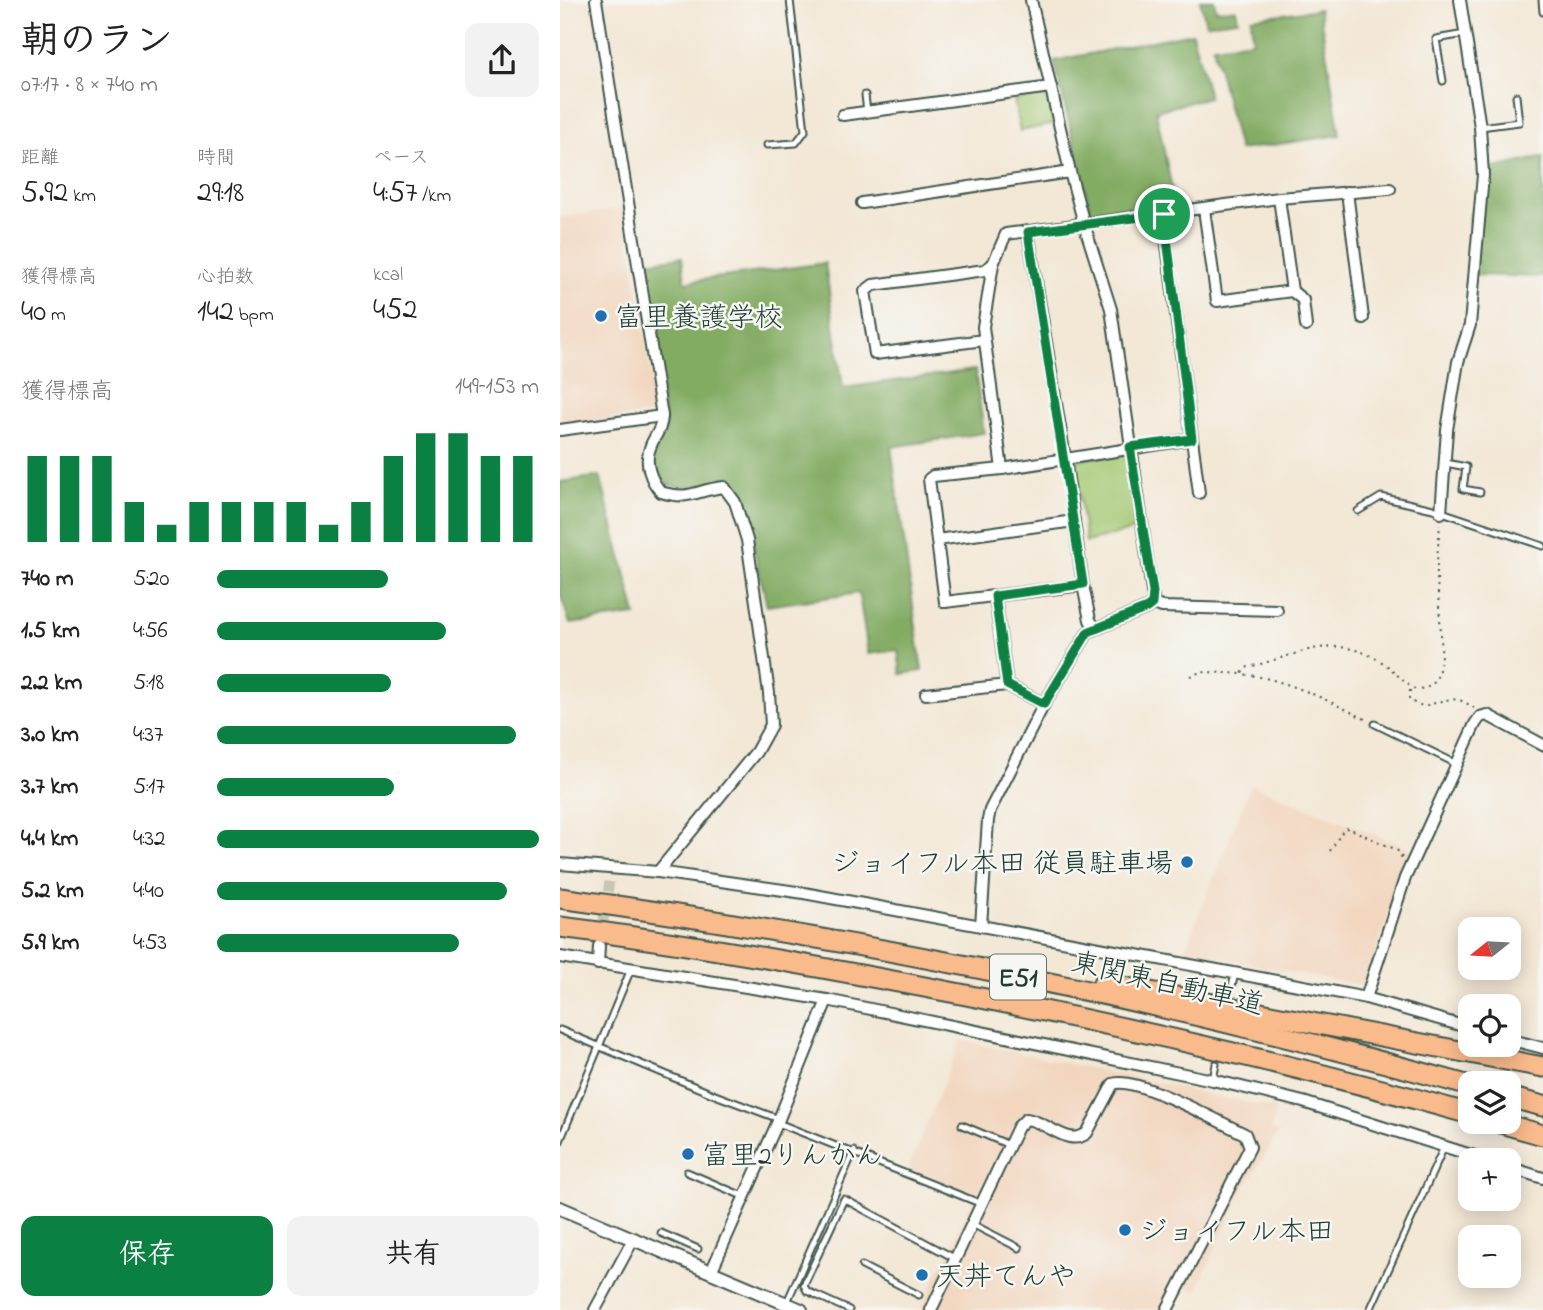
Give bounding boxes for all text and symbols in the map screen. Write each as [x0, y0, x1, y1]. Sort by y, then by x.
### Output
text: 朝のラン [21, 15, 173, 71]
button: share [465, 23, 539, 97]
text: 07:17 · 8 × 740 m [21, 69, 158, 102]
text: 距離 [21, 145, 59, 172]
text: 時間 [197, 145, 235, 172]
text: ペース [373, 145, 429, 172]
text: 5.92 [21, 172, 68, 216]
text: 29:18 [197, 172, 244, 216]
text: 4:57 [373, 172, 417, 216]
text: km [68, 183, 96, 210]
text: /km [417, 183, 451, 210]
pin [1134, 184, 1194, 244]
icon: arrive [1145, 195, 1183, 233]
text: kcal [373, 262, 403, 289]
text: 獲得標高 [21, 264, 97, 291]
text: 心拍数 [197, 264, 254, 291]
text: 452 [373, 289, 417, 333]
text: 40 [21, 291, 46, 335]
text: 142 [197, 291, 234, 335]
place label: 富里養護学校 [615, 299, 783, 340]
text: m [46, 302, 66, 329]
text: bpm [234, 302, 274, 329]
marker: 富里養護学校 [593, 308, 609, 324]
text: 149–153 m [455, 371, 539, 404]
text: 獲得標高 [21, 376, 113, 409]
text: 740 m [21, 563, 74, 596]
text: 5:20 [133, 563, 169, 596]
text: 1.5 km [21, 615, 80, 648]
text: 4:56 [133, 615, 168, 648]
text: 2.2 km [21, 667, 82, 700]
text: 5:18 [133, 667, 164, 700]
text: 3.0 km [21, 719, 79, 752]
text: 4:37 [133, 719, 163, 752]
text: 3.7 km [21, 771, 78, 804]
text: 5:17 [133, 771, 165, 804]
text: 4.4 km [21, 823, 78, 856]
text: 4:32 [133, 823, 165, 856]
place label: ジョイフル本田 従員駐車場 [831, 845, 1173, 886]
marker: ジョイフル本田 従員駐車場 [1179, 854, 1195, 870]
text: 5.2 km [21, 875, 84, 908]
text: 4:40 [133, 875, 164, 908]
north arrow [1458, 917, 1521, 980]
map controls [1458, 917, 1521, 1288]
text: 5.9 km [21, 927, 79, 960]
text: 4:53 [133, 927, 167, 960]
street label: 東関東自動車道 [1067, 943, 1267, 1027]
road number: E51 [990, 954, 1046, 1000]
button: locate [1458, 994, 1521, 1057]
button: layers [1458, 1071, 1521, 1134]
place label: 富里2りんかん [702, 1137, 883, 1178]
marker: 富里2りんかん [680, 1146, 696, 1162]
button: + [1458, 1148, 1521, 1211]
place label: ジョイフル本田 [1139, 1213, 1334, 1254]
button: 保存 [21, 1216, 273, 1296]
button: 共有 [287, 1216, 539, 1296]
marker: ジョイフル本田 [1117, 1222, 1133, 1238]
button: − [1458, 1225, 1521, 1288]
place label: 天丼てんや [936, 1258, 1076, 1299]
marker: 天丼てんや [914, 1267, 930, 1283]

